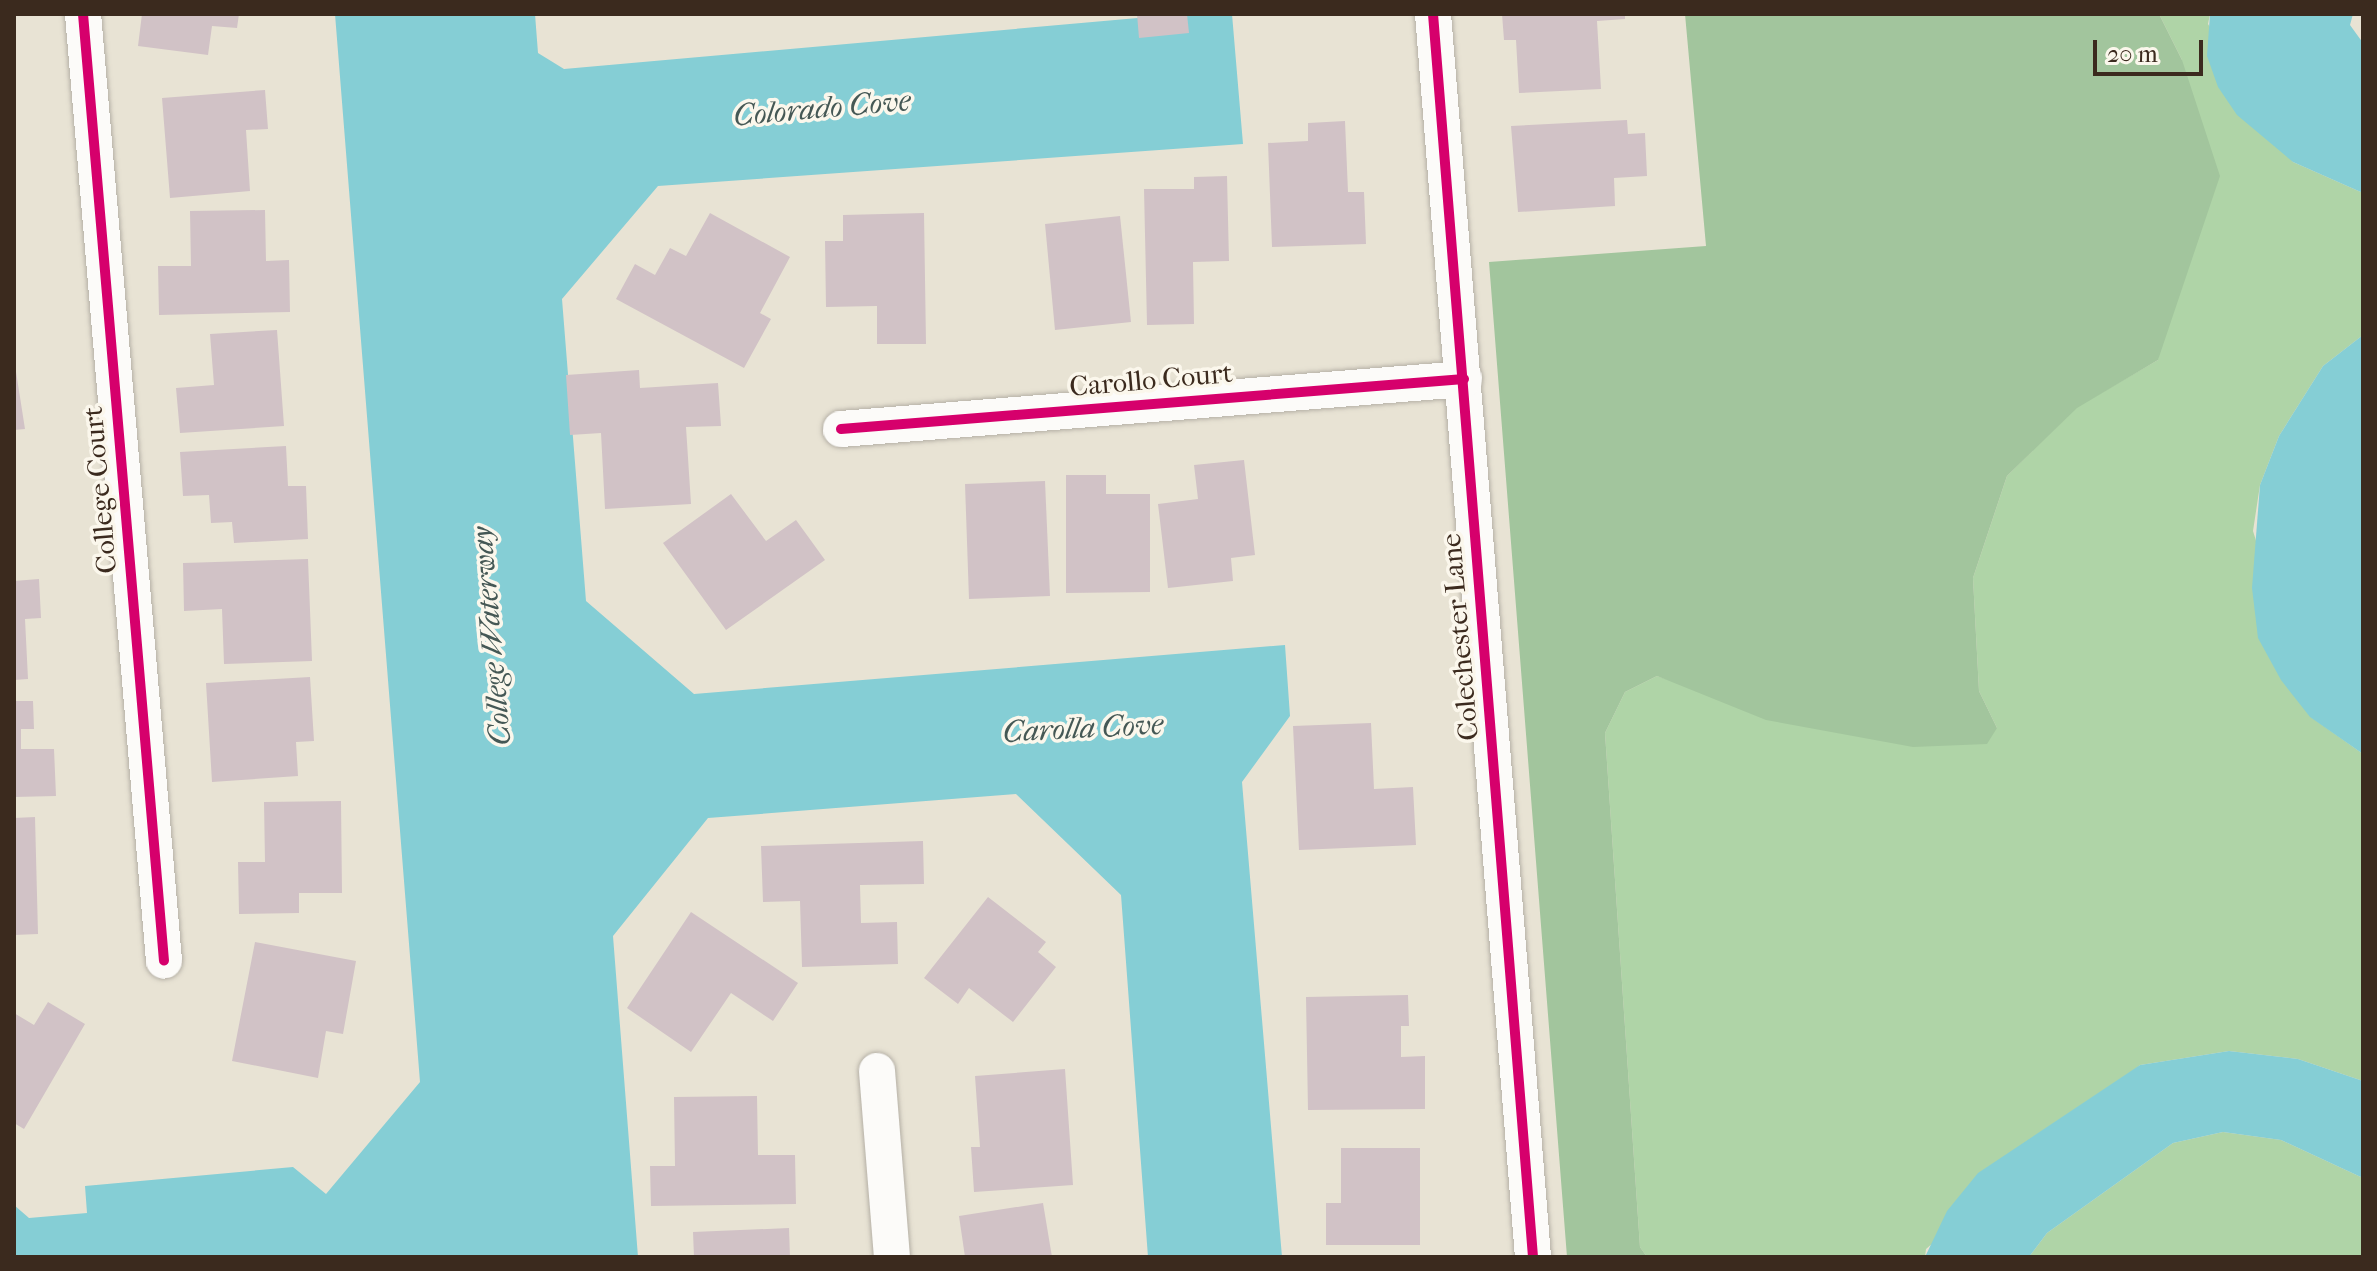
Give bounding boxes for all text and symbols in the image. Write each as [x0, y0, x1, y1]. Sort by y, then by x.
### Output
scale bar [2097, 24, 2207, 74]
text: 20 m [2107, 40, 2158, 68]
water label: Colorado Cove [732, 83, 912, 135]
street label: Carollo Court [1068, 356, 1234, 404]
street label: College Court [76, 405, 124, 575]
water label: College Waterway [464, 525, 520, 747]
street label: Colechester Lane [1434, 532, 1486, 742]
water label: Carolla Cove [1002, 707, 1164, 751]

